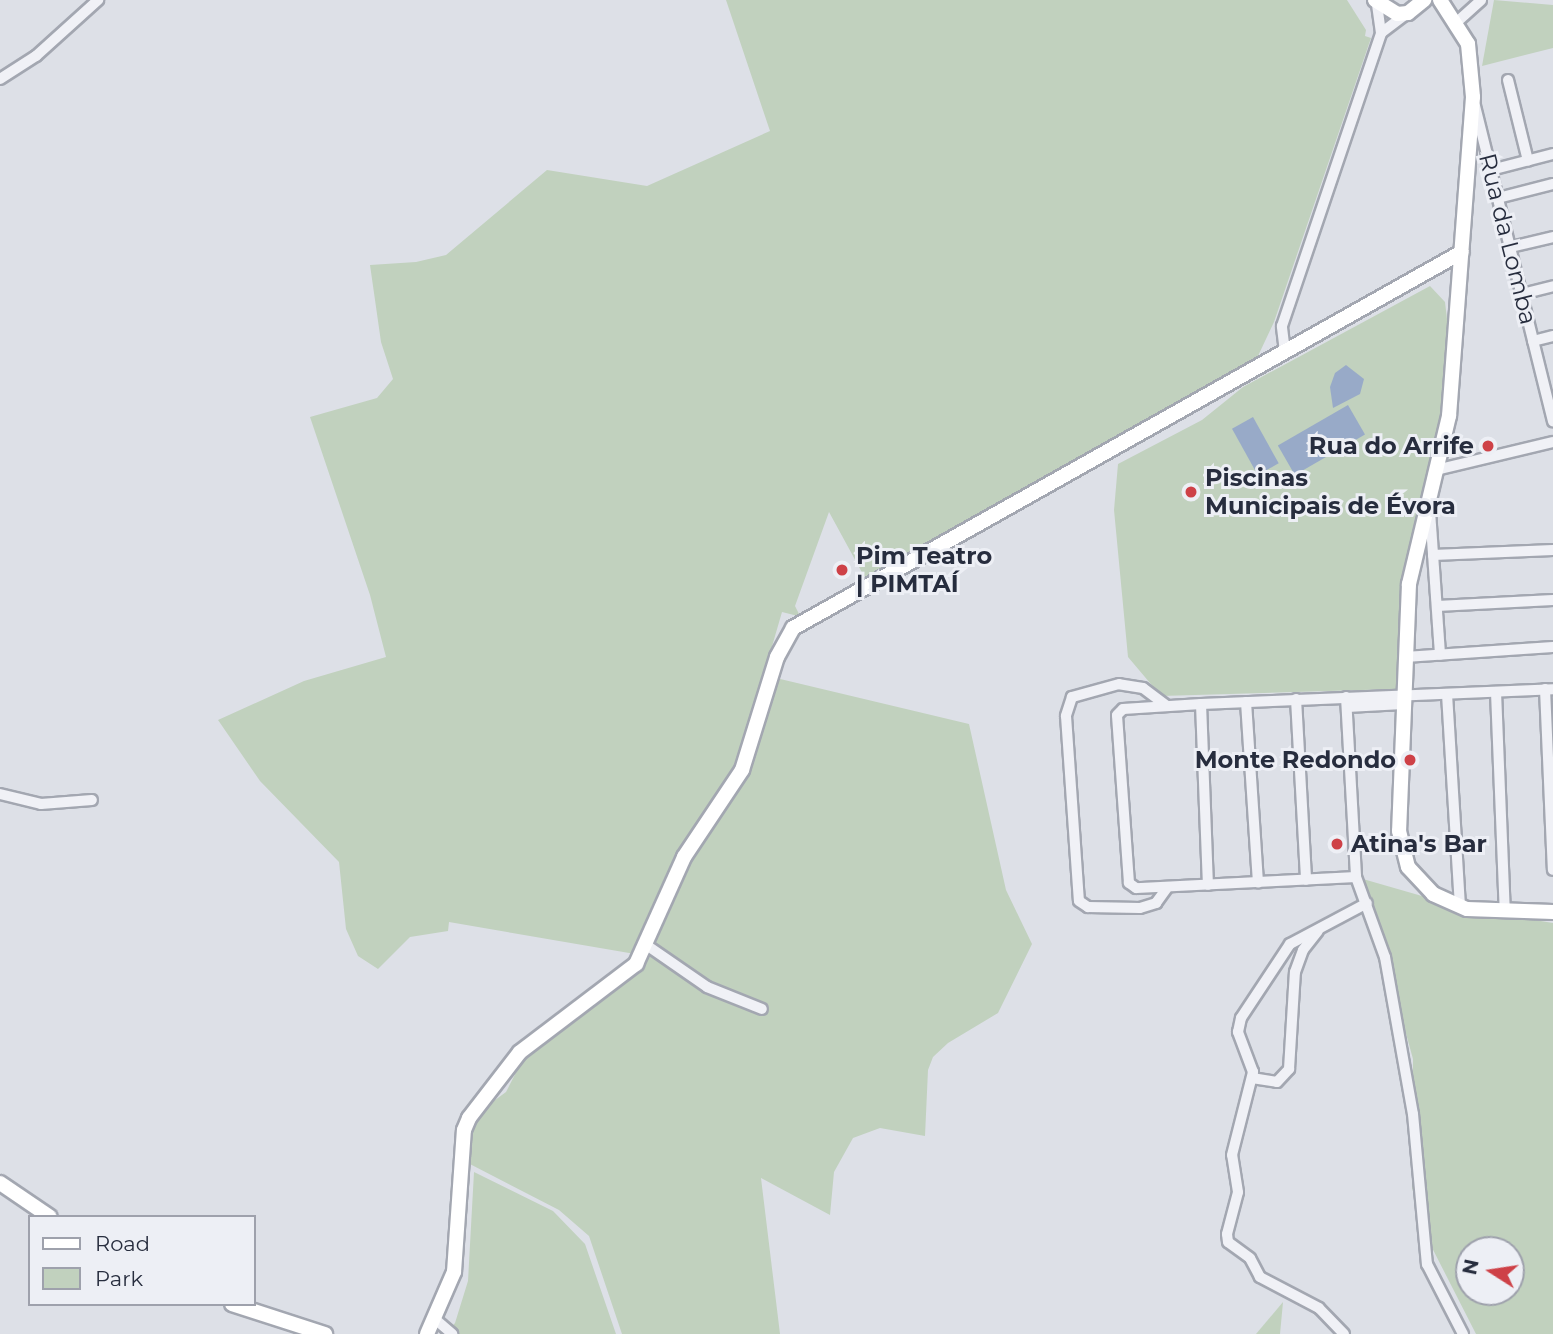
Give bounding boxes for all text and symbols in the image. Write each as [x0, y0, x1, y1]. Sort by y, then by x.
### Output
street label: Rua da Lomba [1473, 150, 1543, 328]
place label: Rua do Arrife [1309, 432, 1474, 460]
marker: Rua do Arrife [1480, 438, 1496, 454]
place label: Piscinas Municipais de Évora [1205, 464, 1456, 520]
marker: Piscinas Municipais de Évora [1183, 484, 1199, 500]
place label: Pim Teatro | PIMTAÍ [856, 542, 992, 598]
marker: Pim Teatro | PIMTAÍ [834, 562, 850, 578]
place label: Monte Redondo [1195, 746, 1396, 774]
marker: Monte Redondo [1402, 752, 1418, 768]
place label: Atina's Bar [1351, 830, 1487, 858]
marker: Atina's Bar [1329, 836, 1345, 852]
legend [28, 1215, 256, 1306]
text: Road [95, 1231, 150, 1256]
north arrow [1455, 1236, 1525, 1306]
text: N [1458, 1257, 1484, 1277]
text: Park [95, 1266, 143, 1291]

